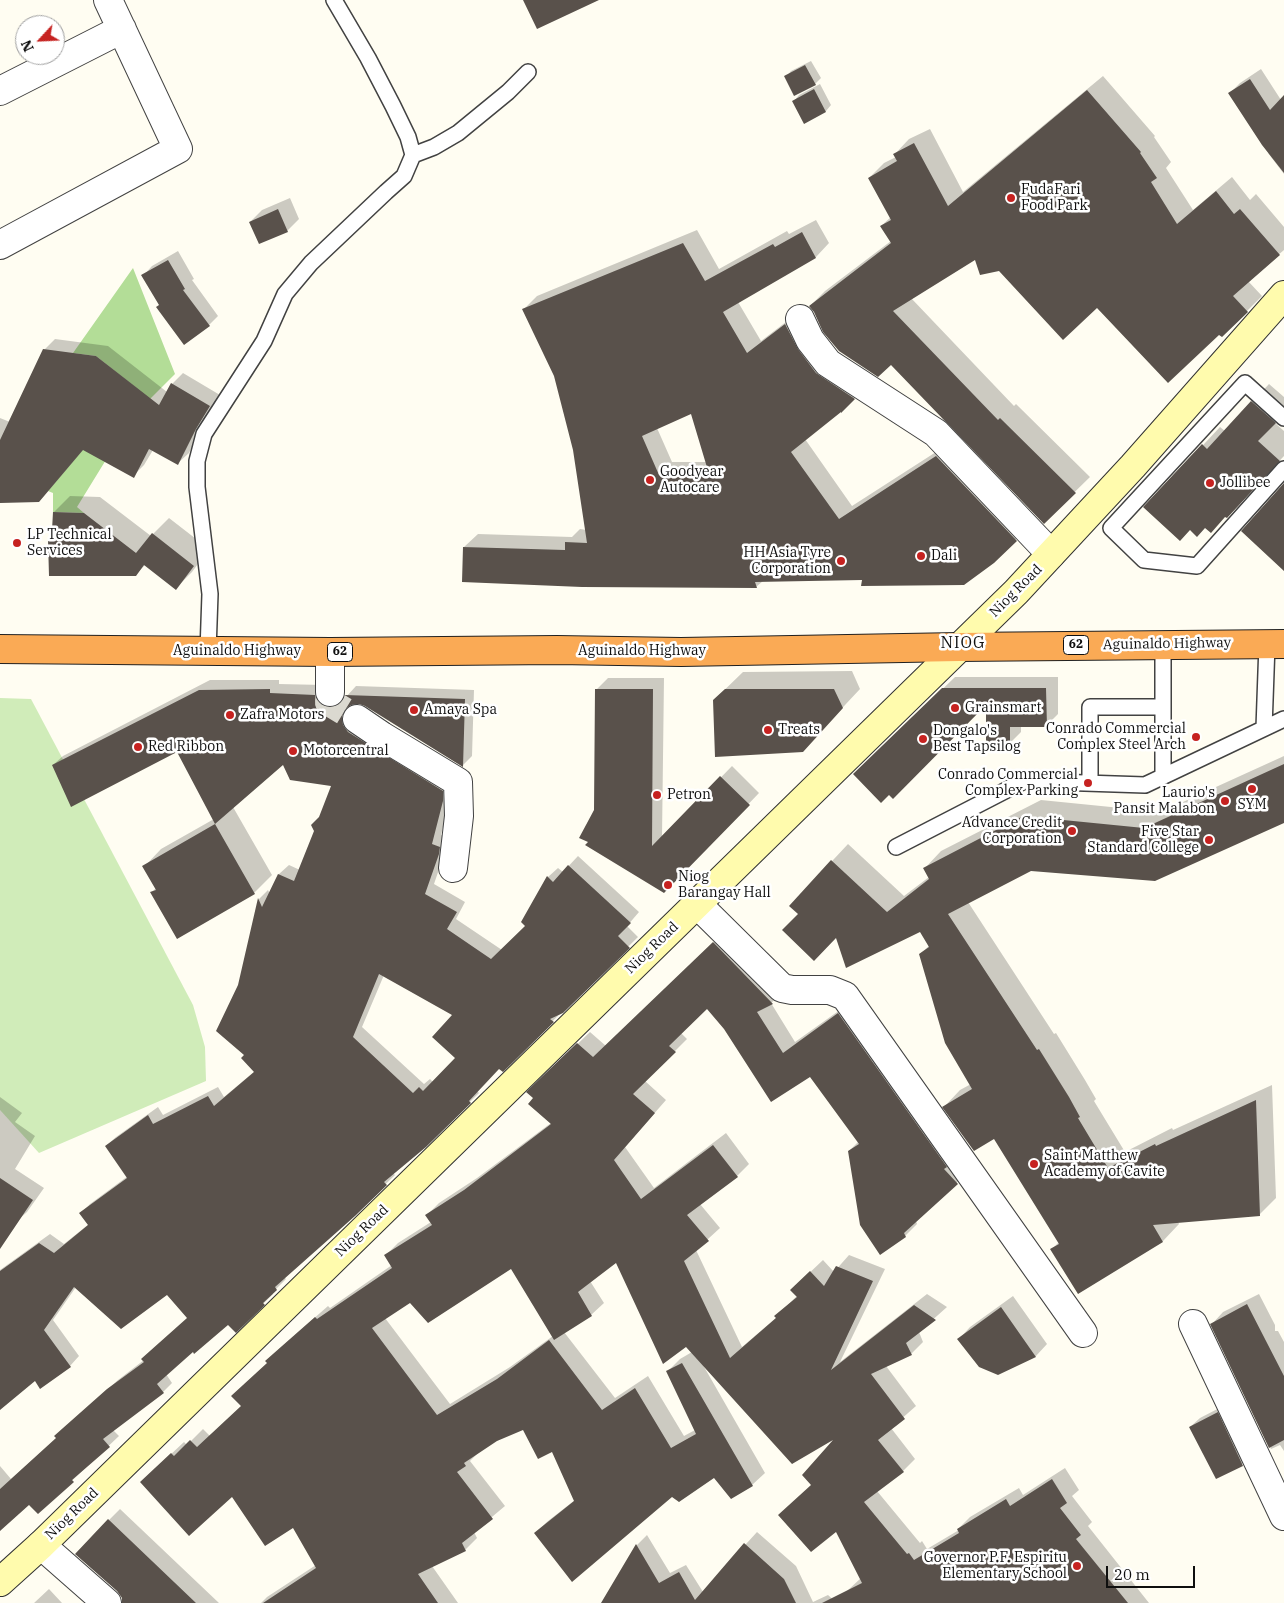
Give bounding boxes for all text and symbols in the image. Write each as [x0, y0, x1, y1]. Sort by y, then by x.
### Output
north arrow [15, 15, 65, 65]
text: N [17, 37, 38, 55]
place label: FudaFari Food Park [1021, 182, 1088, 214]
marker: FudaFari Food Park [1005, 192, 1017, 204]
place label: Goodyear Autocare [660, 464, 724, 497]
marker: Goodyear Autocare [644, 474, 656, 486]
place label: Jollibee [1220, 475, 1270, 491]
marker: Jollibee [1204, 477, 1216, 489]
place label: LP Technical Services [27, 527, 112, 560]
marker: LP Technical Services [11, 537, 23, 549]
place label: HH Asia Tyre Corporation [744, 545, 831, 578]
place label: Dali [931, 548, 957, 564]
marker: Dali [915, 550, 927, 562]
marker: HH Asia Tyre Corporation [835, 555, 847, 567]
street label: Niog Road [986, 561, 1046, 621]
district label: NIOG [940, 633, 986, 653]
street label: Aguinaldo Highway [1103, 634, 1231, 654]
road number: 62 [1064, 636, 1088, 654]
road number: 62 [328, 642, 352, 662]
street label: Aguinaldo Highway [173, 643, 301, 659]
street label: Aguinaldo Highway [578, 643, 706, 659]
place label: Grainsmart [965, 700, 1041, 716]
place label: Amaya Spa [424, 702, 497, 718]
marker: Grainsmart [949, 702, 961, 714]
marker: Amaya Spa [408, 704, 420, 716]
place label: Zafra Motors [240, 707, 324, 723]
marker: Zafra Motors [224, 709, 236, 721]
place label: Conrado Commercial Complex Steel Arch [1046, 721, 1186, 754]
place label: Treats [778, 722, 820, 738]
place label: Dongalo's Best Tapsilog [933, 723, 1021, 756]
marker: Treats [762, 724, 774, 736]
marker: Conrado Commercial Complex Steel Arch [1190, 731, 1202, 743]
marker: Dongalo's Best Tapsilog [917, 733, 929, 745]
place label: Red Ribbon [148, 739, 224, 755]
marker: Red Ribbon [132, 741, 144, 753]
place label: Motorcentral [303, 743, 389, 759]
marker: Motorcentral [287, 745, 299, 757]
place label: Conrado Commercial Complex Parking [938, 767, 1078, 800]
marker: Conrado Commercial Complex Parking [1082, 777, 1094, 789]
marker: SYM [1246, 783, 1258, 795]
place label: Laurio's Pansit Malabon [1114, 785, 1215, 818]
place label: Petron [667, 787, 711, 803]
marker: Petron [651, 789, 663, 801]
marker: Laurio's Pansit Malabon [1219, 795, 1231, 807]
place label: SYM [1237, 797, 1267, 813]
place label: Advance Credit Corporation [962, 815, 1062, 848]
place label: Five Star Standard College [1087, 824, 1199, 856]
marker: Advance Credit Corporation [1066, 825, 1078, 837]
marker: Five Star Standard College [1203, 834, 1215, 846]
place label: Niog Barangay Hall [678, 869, 771, 902]
marker: Niog Barangay Hall [662, 879, 674, 891]
street label: Niog Road [622, 919, 682, 977]
place label: Saint Matthew Academy of Cavite [1044, 1148, 1165, 1180]
marker: Saint Matthew Academy of Cavite [1028, 1158, 1040, 1170]
street label: Niog Road [332, 1202, 392, 1260]
street label: Niog Road [42, 1485, 102, 1543]
place label: Governor P.F. Espiritu Elementary School [924, 1550, 1067, 1582]
scale bar [1109, 1556, 1198, 1588]
marker: Governor P.F. Espiritu Elementary School [1071, 1560, 1083, 1572]
text: 20 m [1114, 1565, 1150, 1584]

